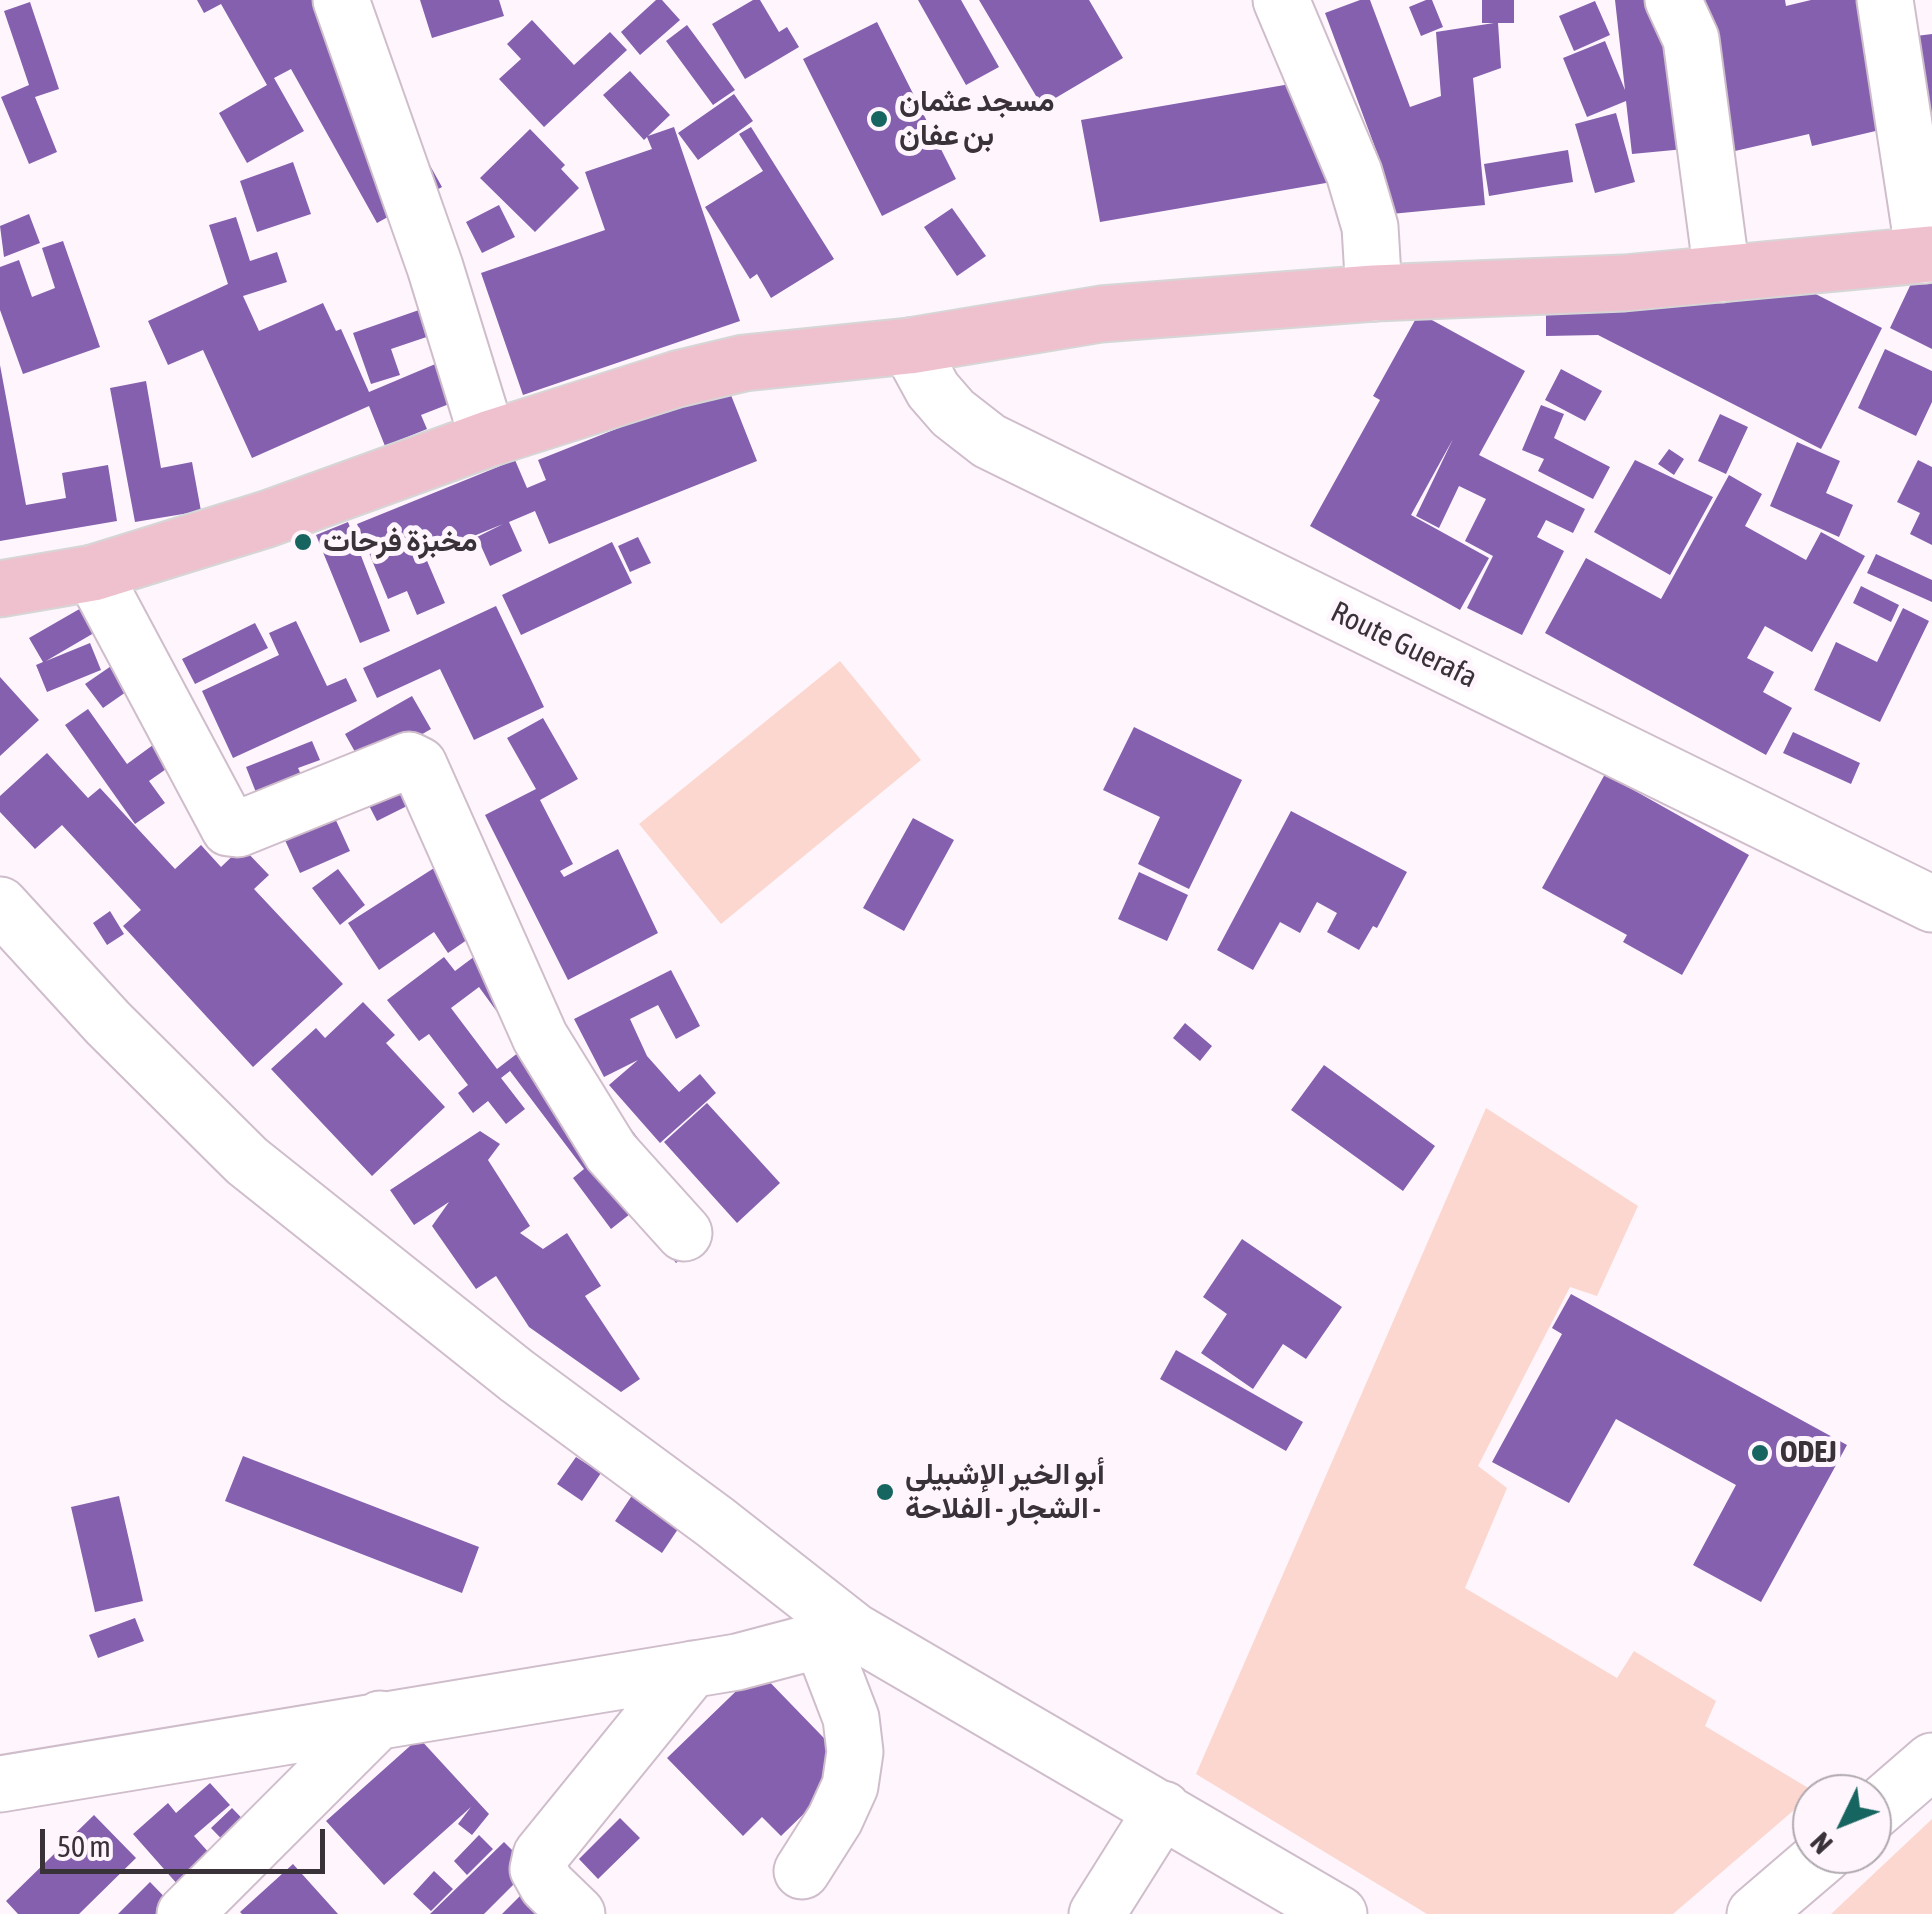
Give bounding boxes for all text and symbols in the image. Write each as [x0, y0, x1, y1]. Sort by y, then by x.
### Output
place label: مسجد عثمان بن عفان [899, 84, 1054, 154]
marker: مسجد عثمان بن عفان [868, 108, 890, 130]
place label: مخبزة فرحات [323, 524, 477, 560]
marker: مخبزة فرحات [292, 531, 314, 553]
street label: Route Guerafa [1325, 594, 1483, 696]
place label: ODEJ [1780, 1435, 1837, 1471]
marker: ODEJ [1749, 1442, 1771, 1464]
place label: أبو الخير الإشبيلي الشجار - الفلاحة - [905, 1457, 1105, 1528]
marker: أبو الخير الإشبيلي الشجار - الفلاحة - [874, 1481, 896, 1503]
north arrow [1792, 1774, 1892, 1874]
scale bar [45, 1809, 330, 1871]
text: N [1804, 1826, 1839, 1860]
text: 50 m [57, 1829, 111, 1863]

